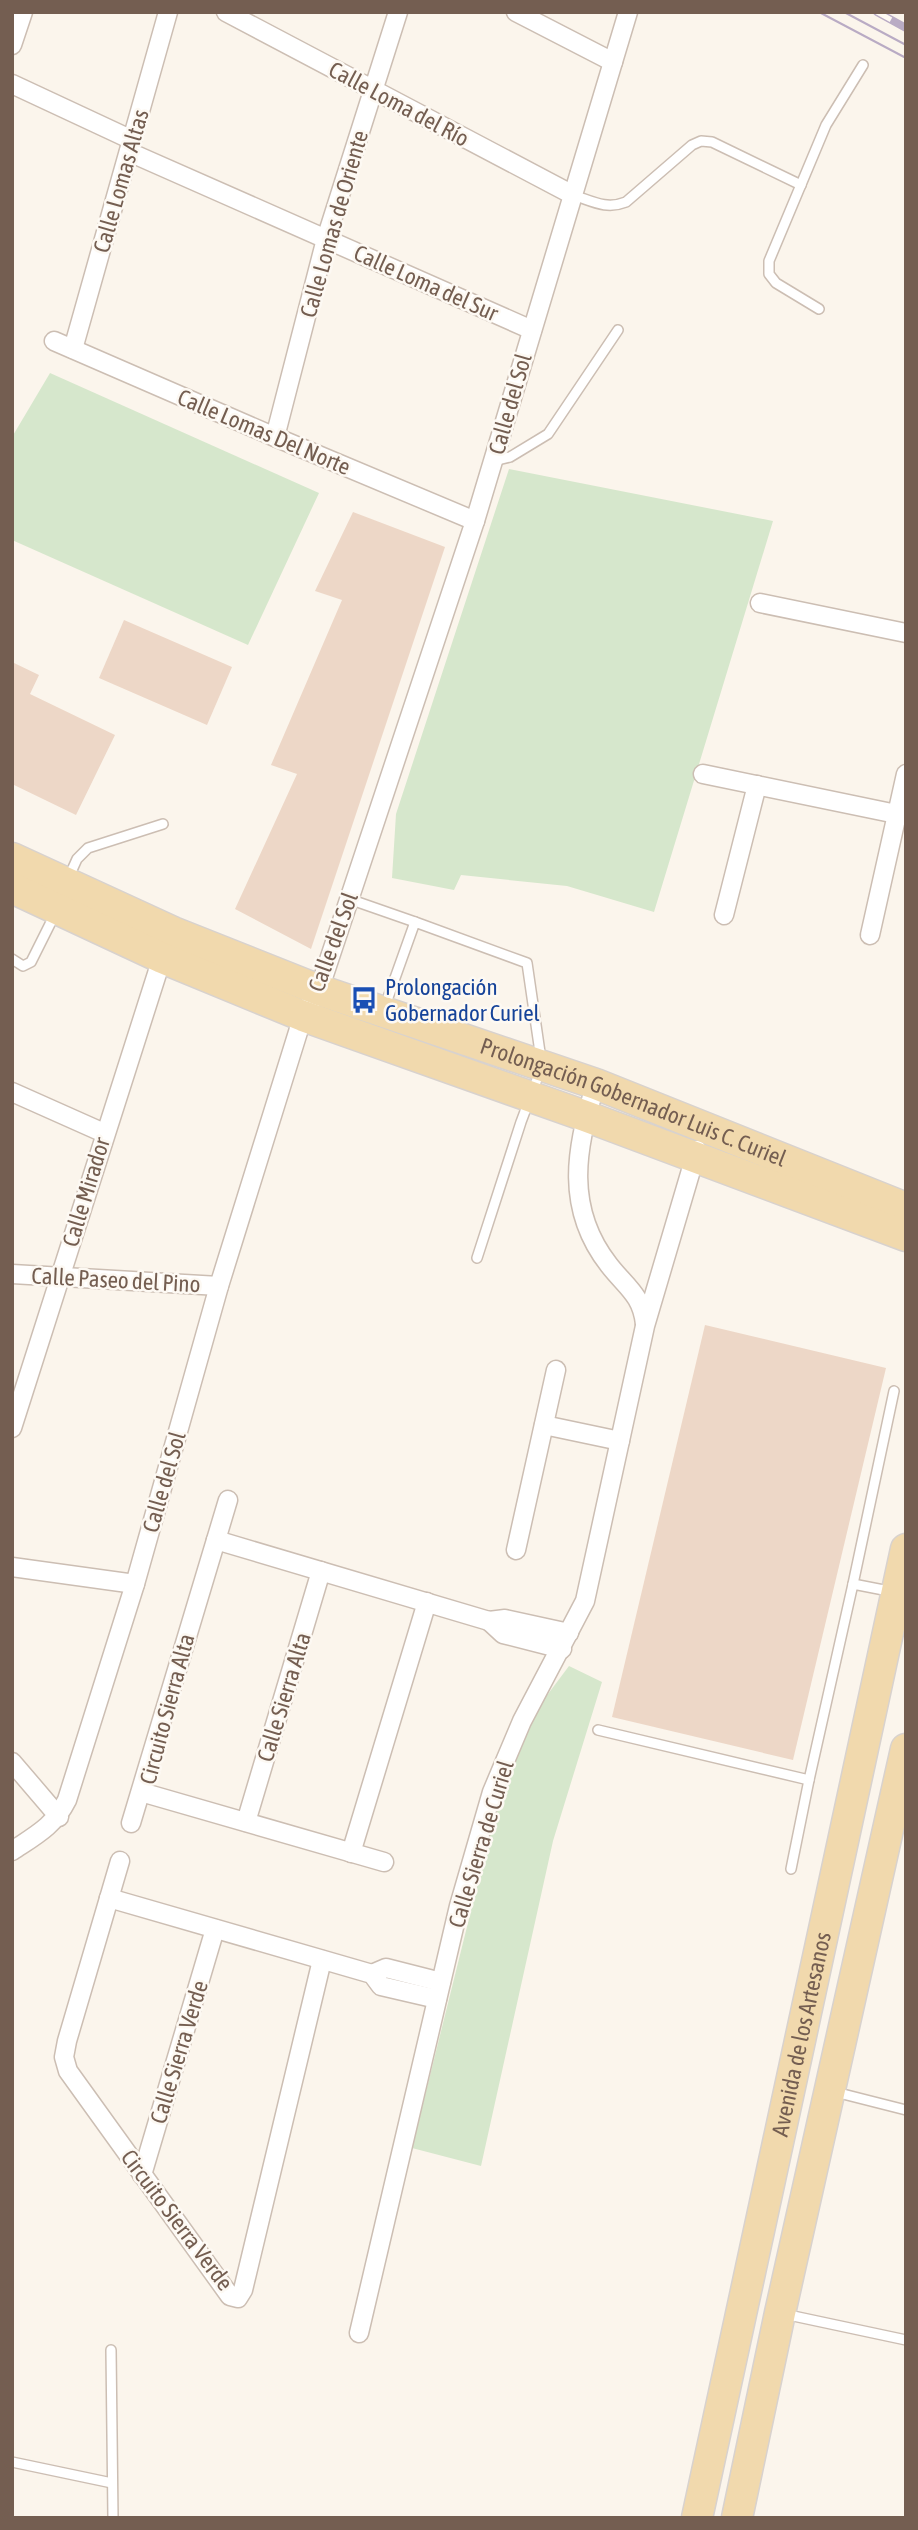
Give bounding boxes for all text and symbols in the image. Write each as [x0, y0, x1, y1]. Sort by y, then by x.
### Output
street label: Calle Loma del Río [325, 56, 473, 152]
street label: Calle Lomas Altas [88, 106, 154, 256]
street label: Calle Lomas de Oriente [295, 128, 373, 320]
street label: Calle Loma del Sur [350, 240, 503, 327]
street label: Calle del Sol [483, 351, 537, 457]
street label: Calle Lomas Del Norte [174, 384, 354, 480]
street label: Calle del Sol [303, 889, 363, 995]
place label: Prolongación Gobernador Curiel [385, 974, 540, 1026]
bus stop icon: Prolongación Gobernador Curiel [349, 985, 379, 1015]
street label: Prolongación Gobernador Luis C. Curiel [477, 1033, 790, 1172]
street label: Calle Mirador [57, 1133, 115, 1250]
street label: Calle Paseo del Pino [31, 1263, 201, 1297]
street label: Calle del Sol [137, 1429, 191, 1535]
street label: Calle Sierra Alta [252, 1629, 316, 1765]
street label: Circuito Sierra Alta [134, 1631, 200, 1787]
street label: Calle Sierra de Curiel [443, 1757, 519, 1931]
street label: Avenida de los Artesanos [767, 1930, 836, 2139]
street label: Calle Sierra Verde [145, 1977, 213, 2127]
street label: Circuito Sierra Verde [116, 2145, 238, 2295]

